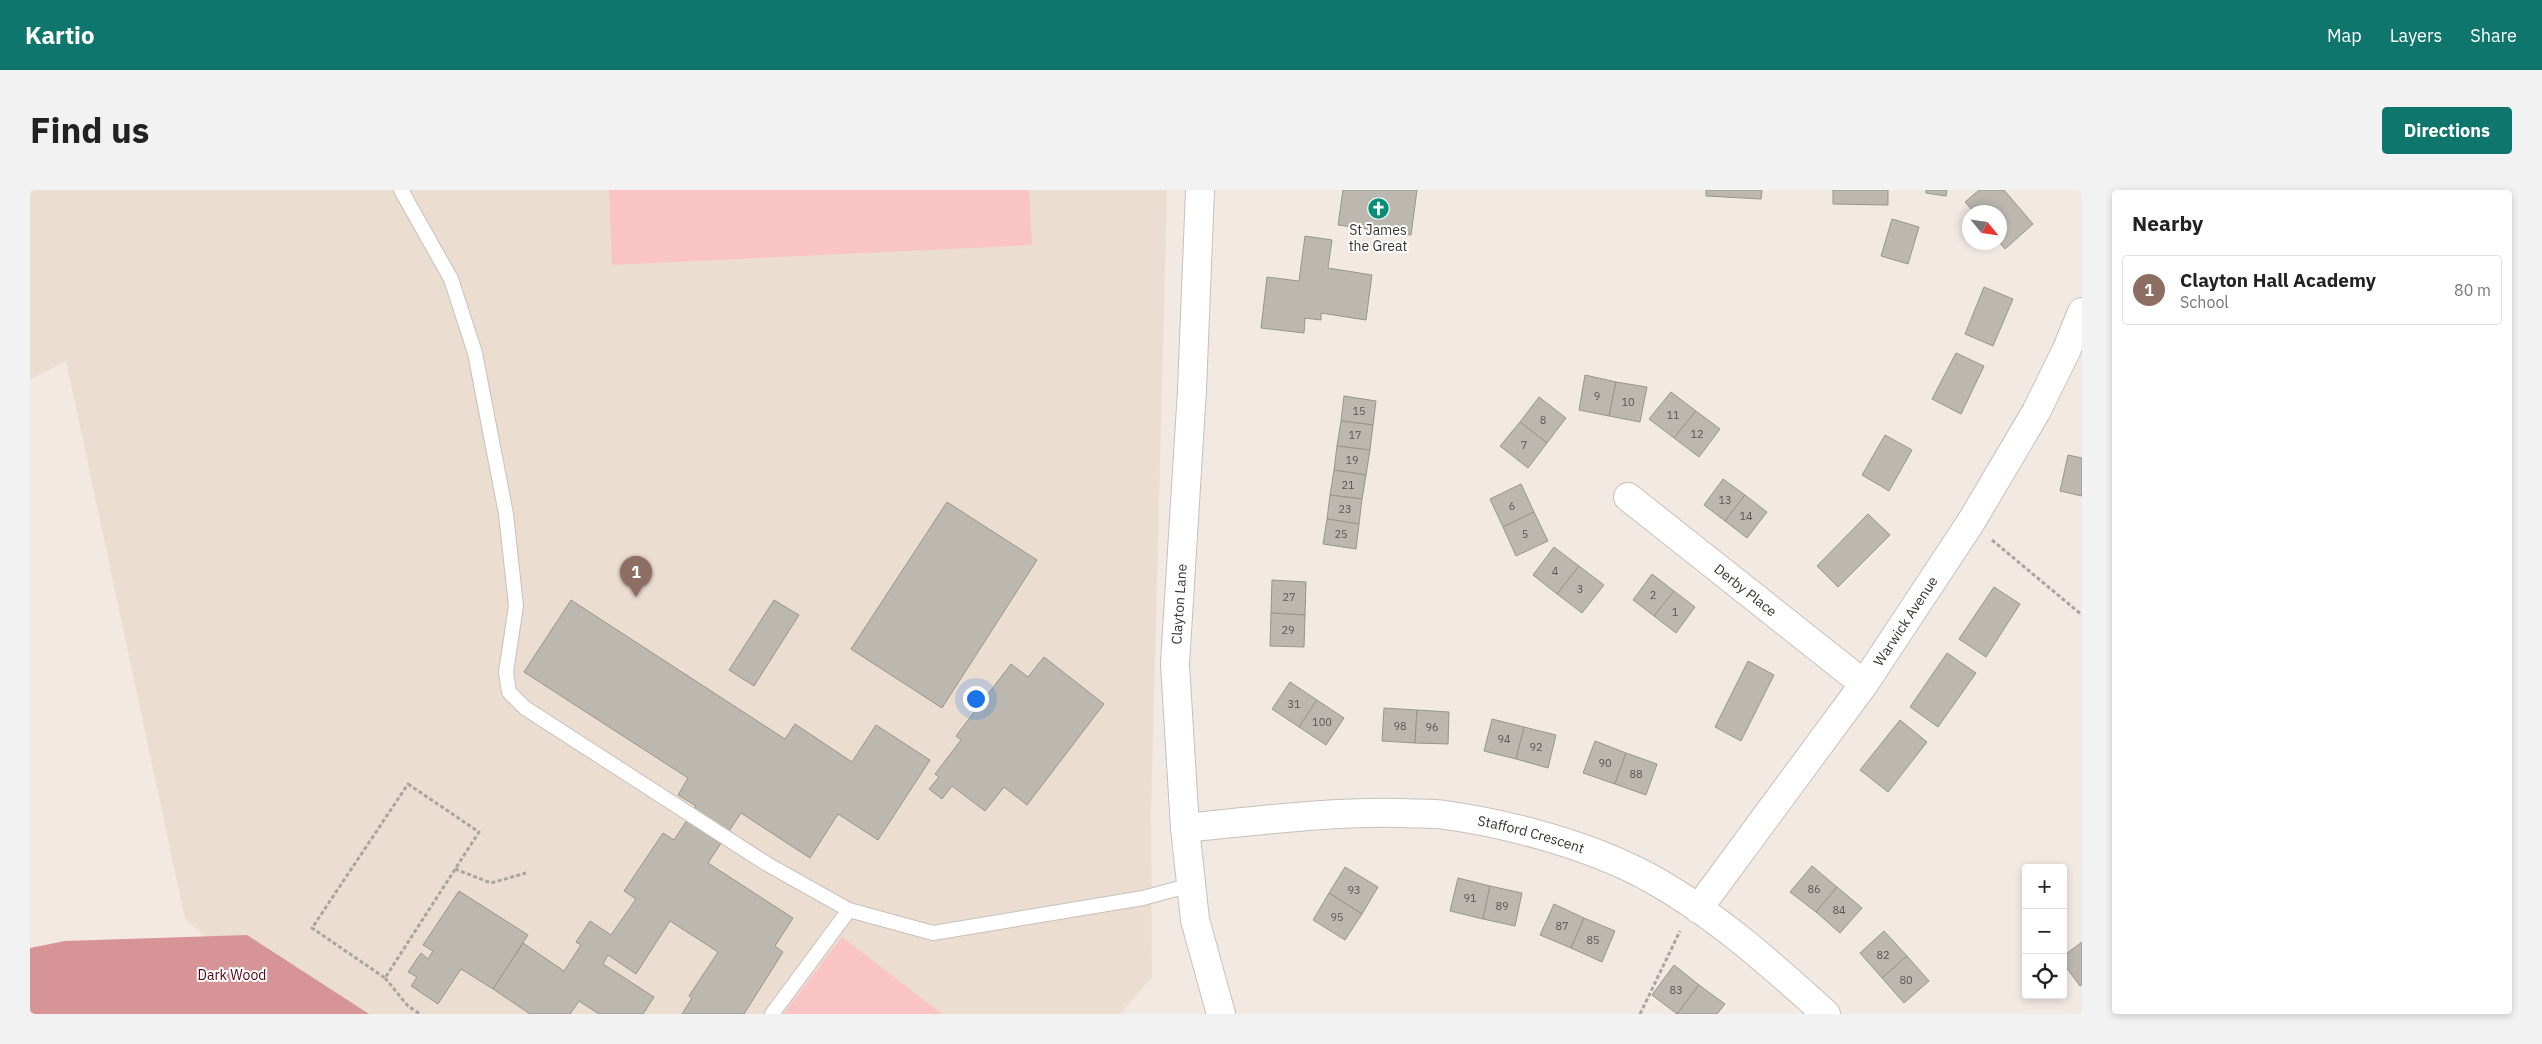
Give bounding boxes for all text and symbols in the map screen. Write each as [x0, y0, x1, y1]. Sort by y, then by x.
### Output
text: Kartio [25, 19, 95, 51]
text: Map [2327, 24, 2362, 47]
text: Layers [2390, 24, 2442, 47]
text: Share [2470, 24, 2517, 47]
text: Find us [30, 107, 149, 153]
button: Directions [2382, 107, 2512, 154]
church icon: St James the Great [1366, 196, 1390, 220]
north arrow [1962, 205, 2007, 250]
text: Nearby [2132, 209, 2203, 237]
place label: St James the Great [1349, 221, 1407, 255]
text: Clayton Hall Academy [2180, 268, 2376, 292]
text: 1 [2144, 280, 2154, 300]
text: 80 m [2454, 280, 2491, 300]
text: School [2180, 292, 2229, 312]
house number: 9 [1594, 389, 1600, 403]
house number: 10 [1621, 395, 1635, 409]
house number: 15 [1352, 404, 1366, 418]
house number: 11 [1666, 408, 1680, 422]
house number: 8 [1540, 413, 1546, 427]
house number: 12 [1690, 427, 1704, 441]
house number: 17 [1348, 428, 1362, 442]
house number: 7 [1521, 438, 1527, 452]
house number: 19 [1345, 453, 1359, 467]
house number: 21 [1341, 478, 1355, 492]
house number: 13 [1718, 493, 1732, 507]
house number: 6 [1509, 499, 1515, 513]
house number: 23 [1338, 502, 1352, 516]
house number: 14 [1739, 509, 1753, 523]
house number: 25 [1334, 527, 1348, 541]
house number: 5 [1522, 527, 1528, 541]
pin: 1 [620, 556, 652, 597]
street label: Derby Place [1711, 560, 1781, 621]
street label: Clayton Lane [1167, 563, 1191, 645]
house number: 4 [1552, 564, 1559, 578]
street label: Warwick Avenue [1869, 573, 1942, 669]
house number: 3 [1577, 582, 1583, 596]
house number: 2 [1650, 588, 1656, 602]
house number: 27 [1282, 590, 1296, 604]
house number: 1 [1672, 605, 1679, 619]
house number: 29 [1281, 623, 1295, 637]
your location [963, 686, 989, 712]
house number: 31 [1287, 697, 1301, 711]
house number: 100 [1312, 715, 1332, 729]
house number: 98 [1393, 719, 1407, 733]
house number: 96 [1425, 720, 1439, 734]
house number: 94 [1497, 732, 1511, 746]
house number: 92 [1529, 740, 1543, 754]
house number: 90 [1598, 756, 1612, 770]
house number: 88 [1629, 767, 1643, 781]
street label: Stafford Crescent [1476, 812, 1587, 857]
map controls [2022, 864, 2067, 999]
button: + [2022, 864, 2067, 909]
house number: 86 [1807, 882, 1821, 896]
house number: 93 [1347, 883, 1361, 897]
house number: 91 [1463, 891, 1477, 905]
house number: 89 [1495, 899, 1509, 913]
house number: 84 [1832, 903, 1846, 917]
button: − [2022, 909, 2067, 954]
house number: 95 [1330, 910, 1344, 924]
house number: 87 [1555, 919, 1569, 933]
house number: 85 [1586, 933, 1600, 947]
house number: 82 [1876, 948, 1890, 962]
button: locate [2022, 954, 2067, 999]
park label: Dark Wood [198, 966, 266, 984]
house number: 80 [1899, 973, 1913, 987]
house number: 83 [1669, 983, 1683, 997]

